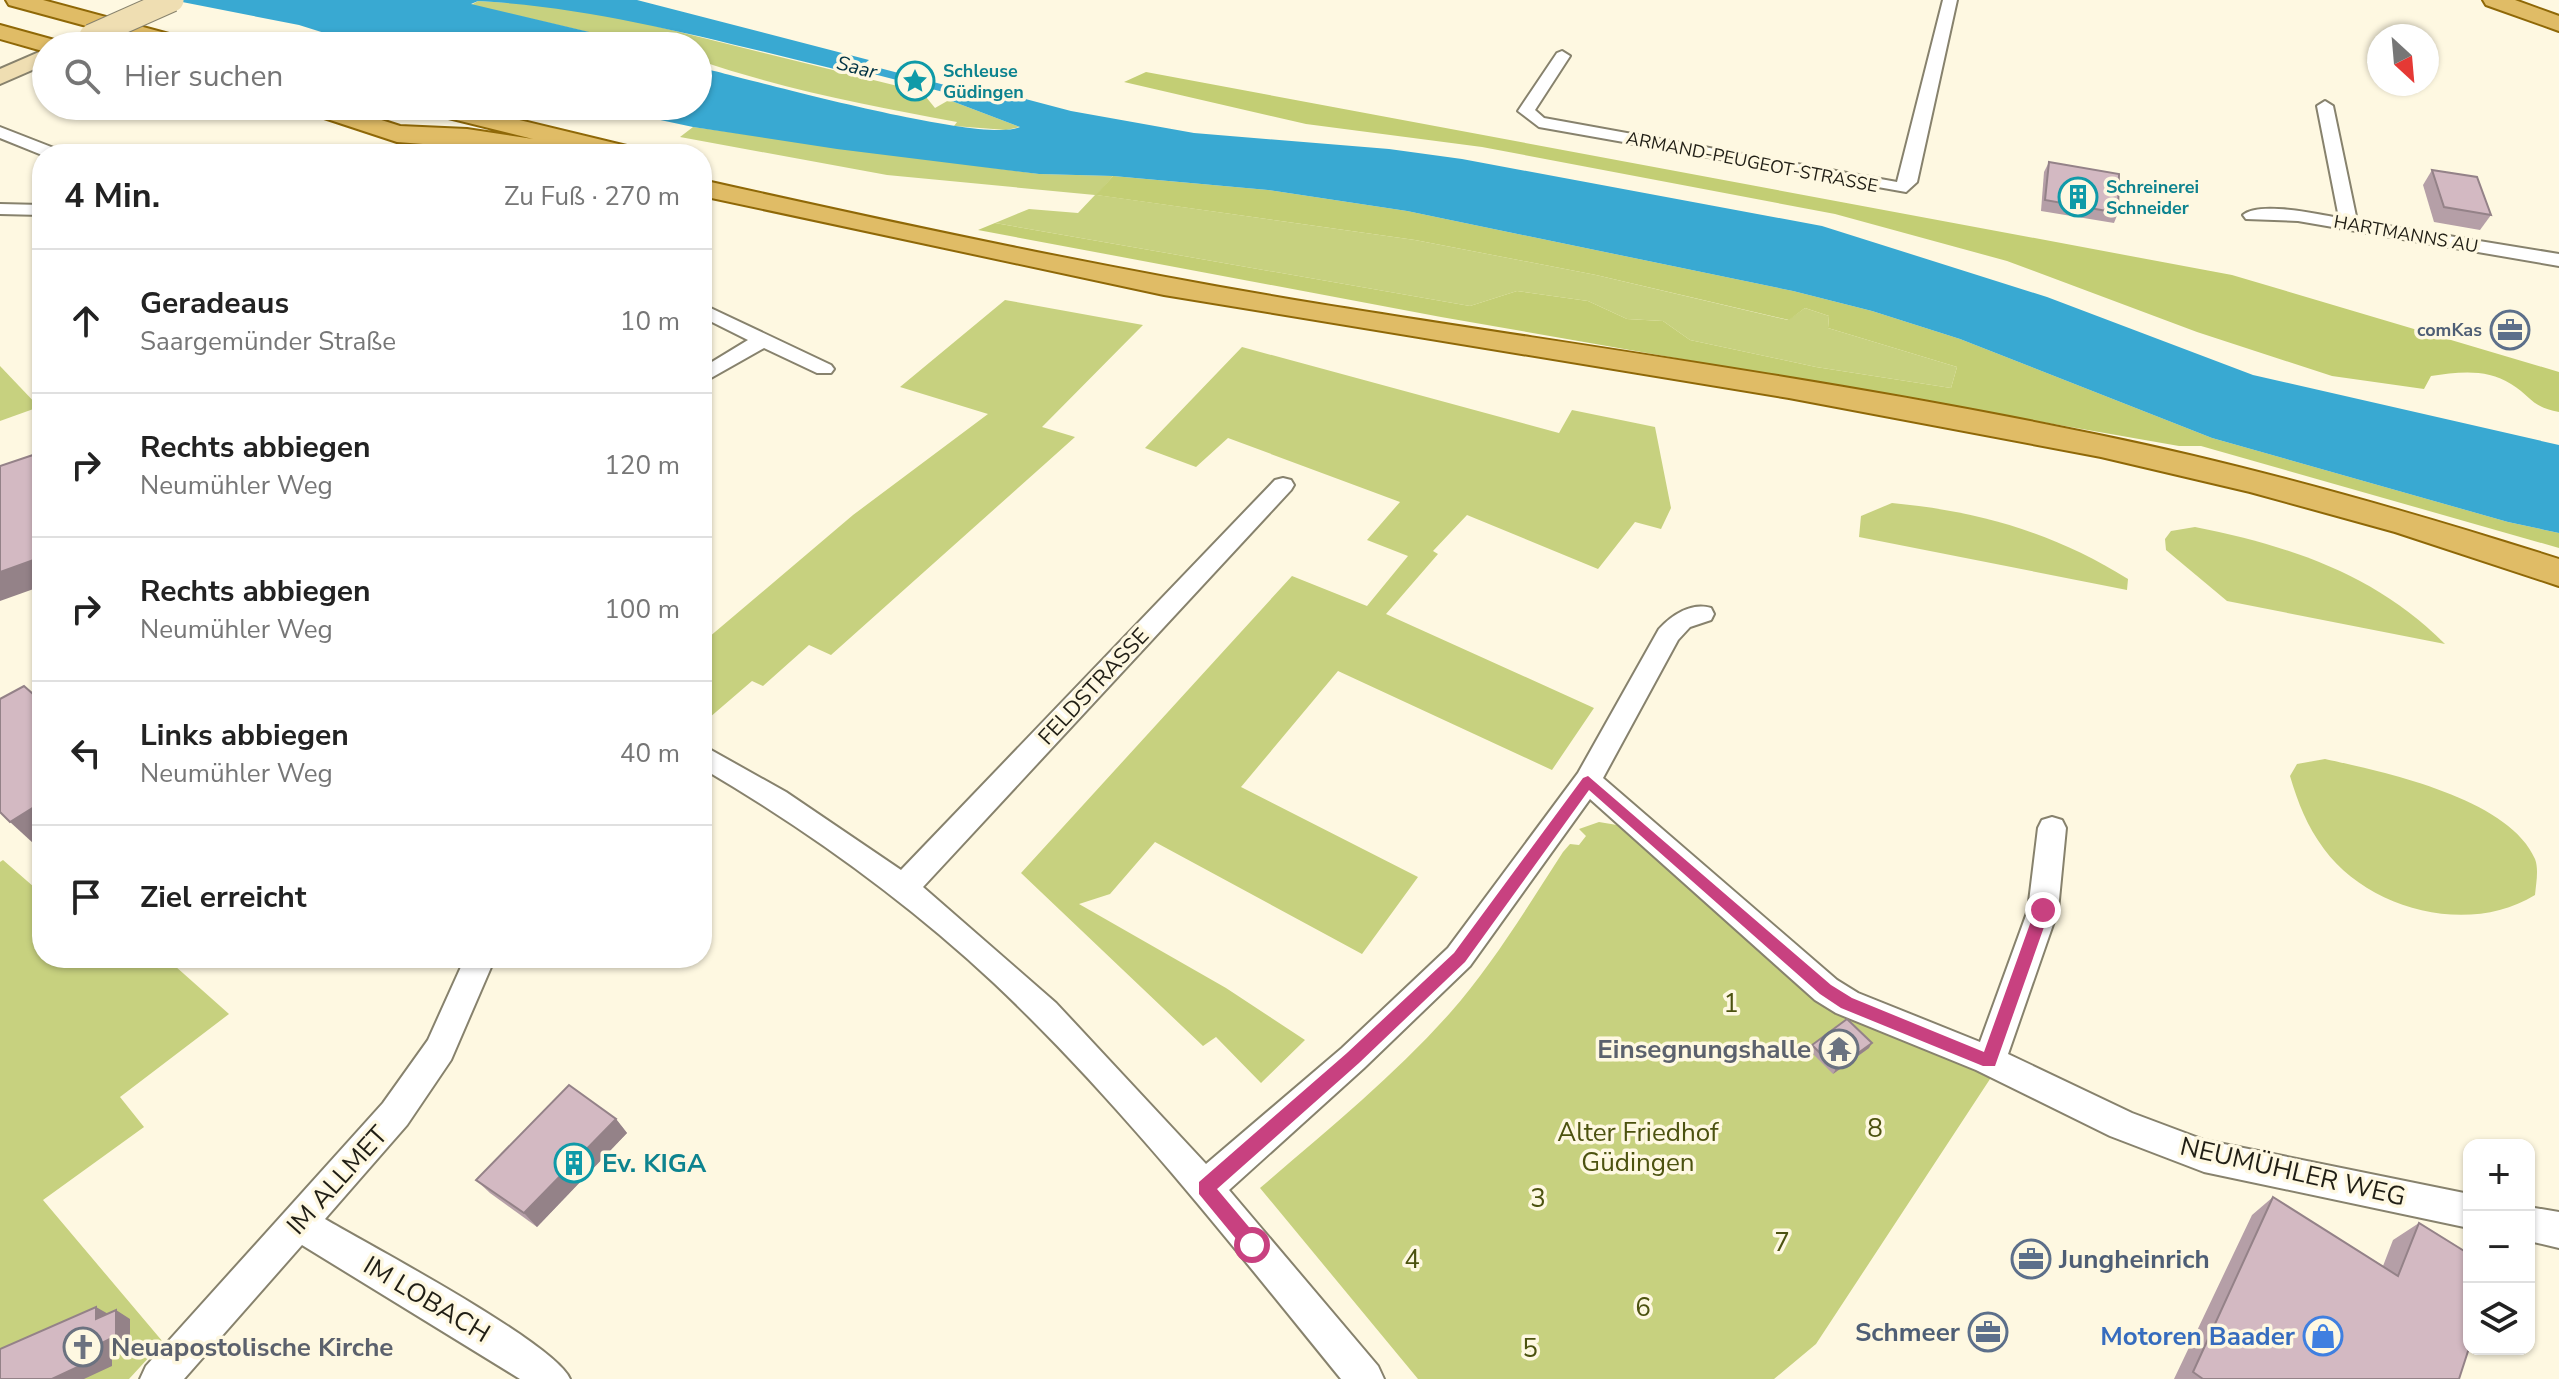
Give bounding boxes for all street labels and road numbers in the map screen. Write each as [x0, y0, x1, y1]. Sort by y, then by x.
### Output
street label: ARMAND-PEUGEOT-STRASSE [1624, 126, 1880, 198]
street label: HARTMANNS AU [2332, 209, 2480, 259]
street label: FELDSTRASSE [1032, 622, 1156, 752]
street label: IM ALLMET [279, 1118, 396, 1242]
street label: NEUMÜHLER WEG [2177, 1129, 2409, 1214]
street label: IM LOBACH [357, 1248, 497, 1351]

